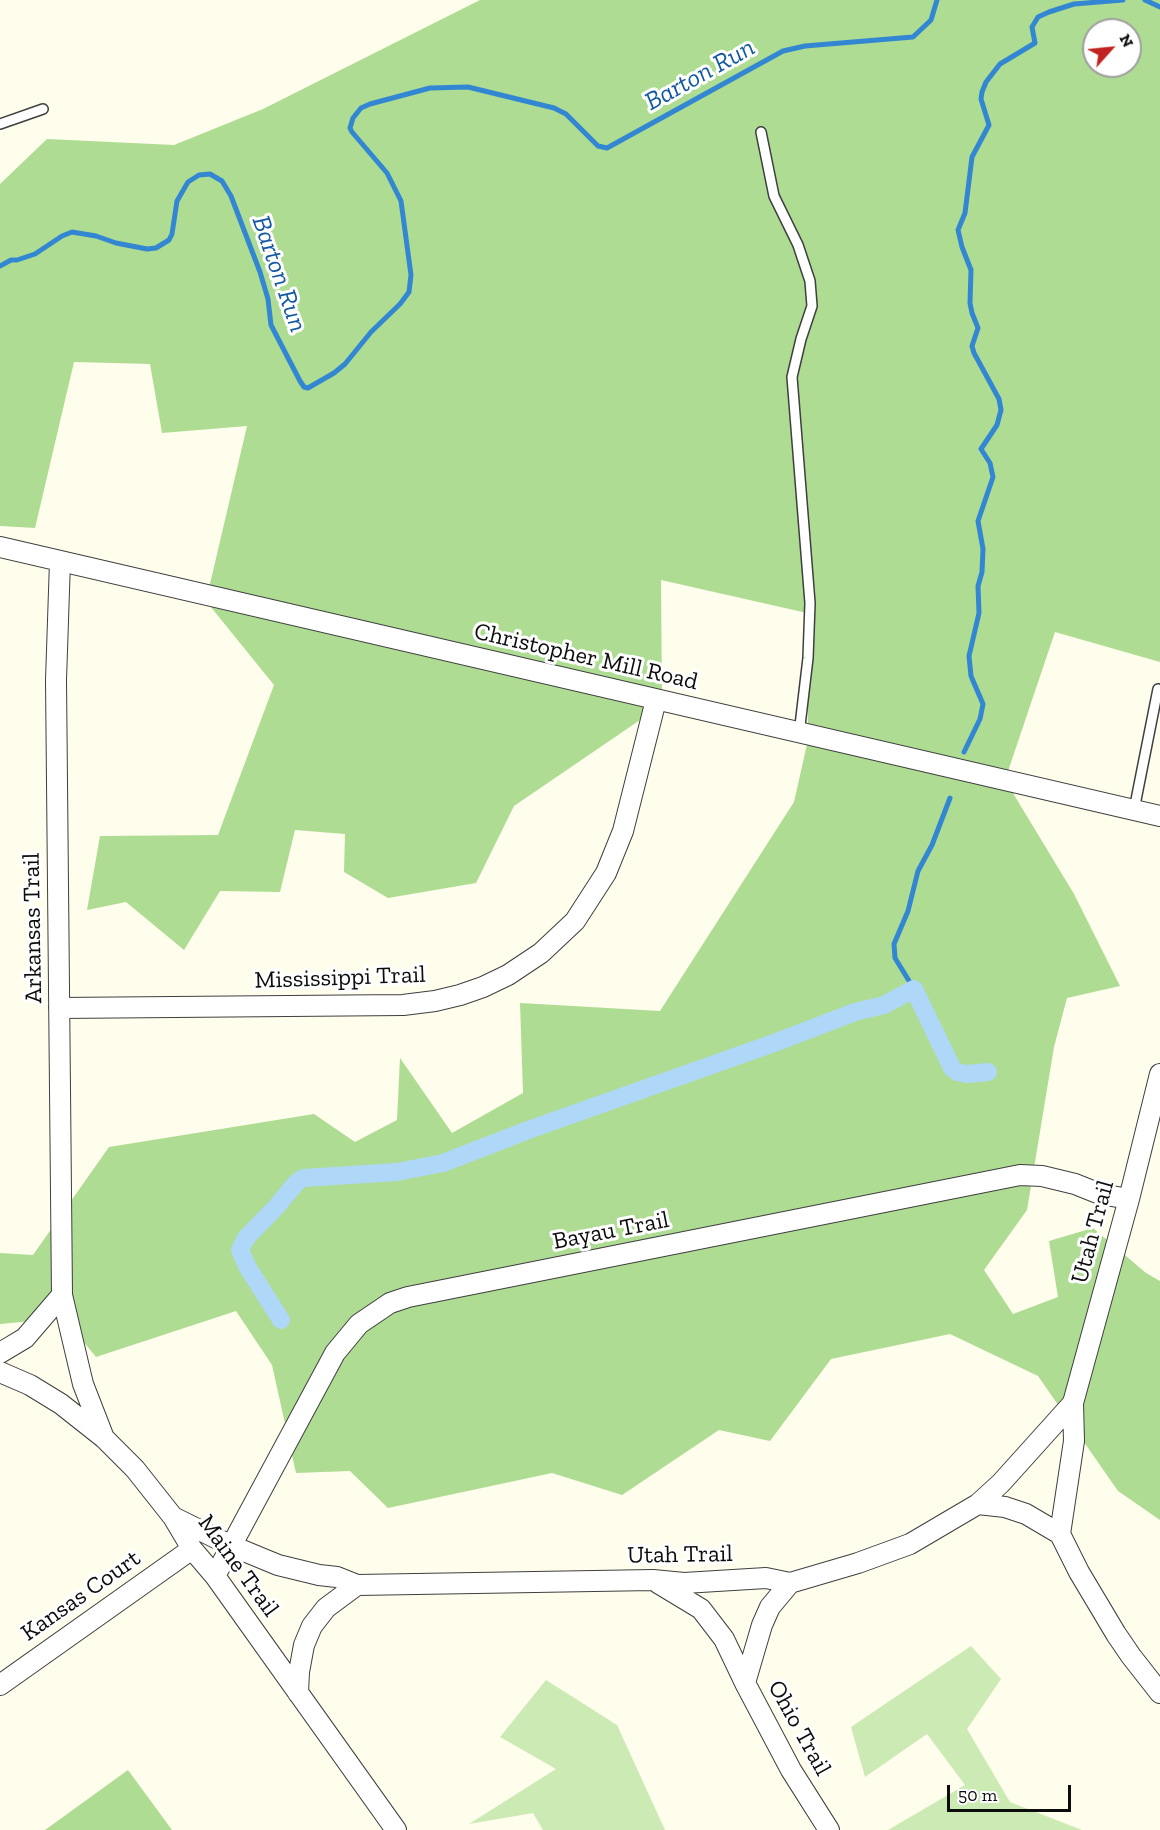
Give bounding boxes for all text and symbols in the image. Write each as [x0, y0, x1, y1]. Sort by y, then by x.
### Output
north arrow [1082, 18, 1142, 78]
text: N [1115, 31, 1138, 50]
water label: Barton Run [640, 32, 760, 118]
water label: Barton Run [245, 212, 313, 336]
street label: Christopher Mill Road [471, 617, 701, 697]
street label: Arkansas Trail [17, 852, 49, 1004]
street label: Mississippi Trail [254, 961, 426, 995]
street label: Utah Trail [1065, 1177, 1121, 1287]
street label: Bayau Trail [551, 1206, 671, 1256]
street label: Maine Trail [191, 1509, 285, 1623]
street label: Utah Trail [627, 1540, 733, 1570]
street label: Kansas Court [16, 1544, 146, 1648]
street label: Ohio Trail [761, 1675, 837, 1781]
scale bar [950, 1773, 1074, 1811]
text: 50 m [958, 1784, 997, 1806]

